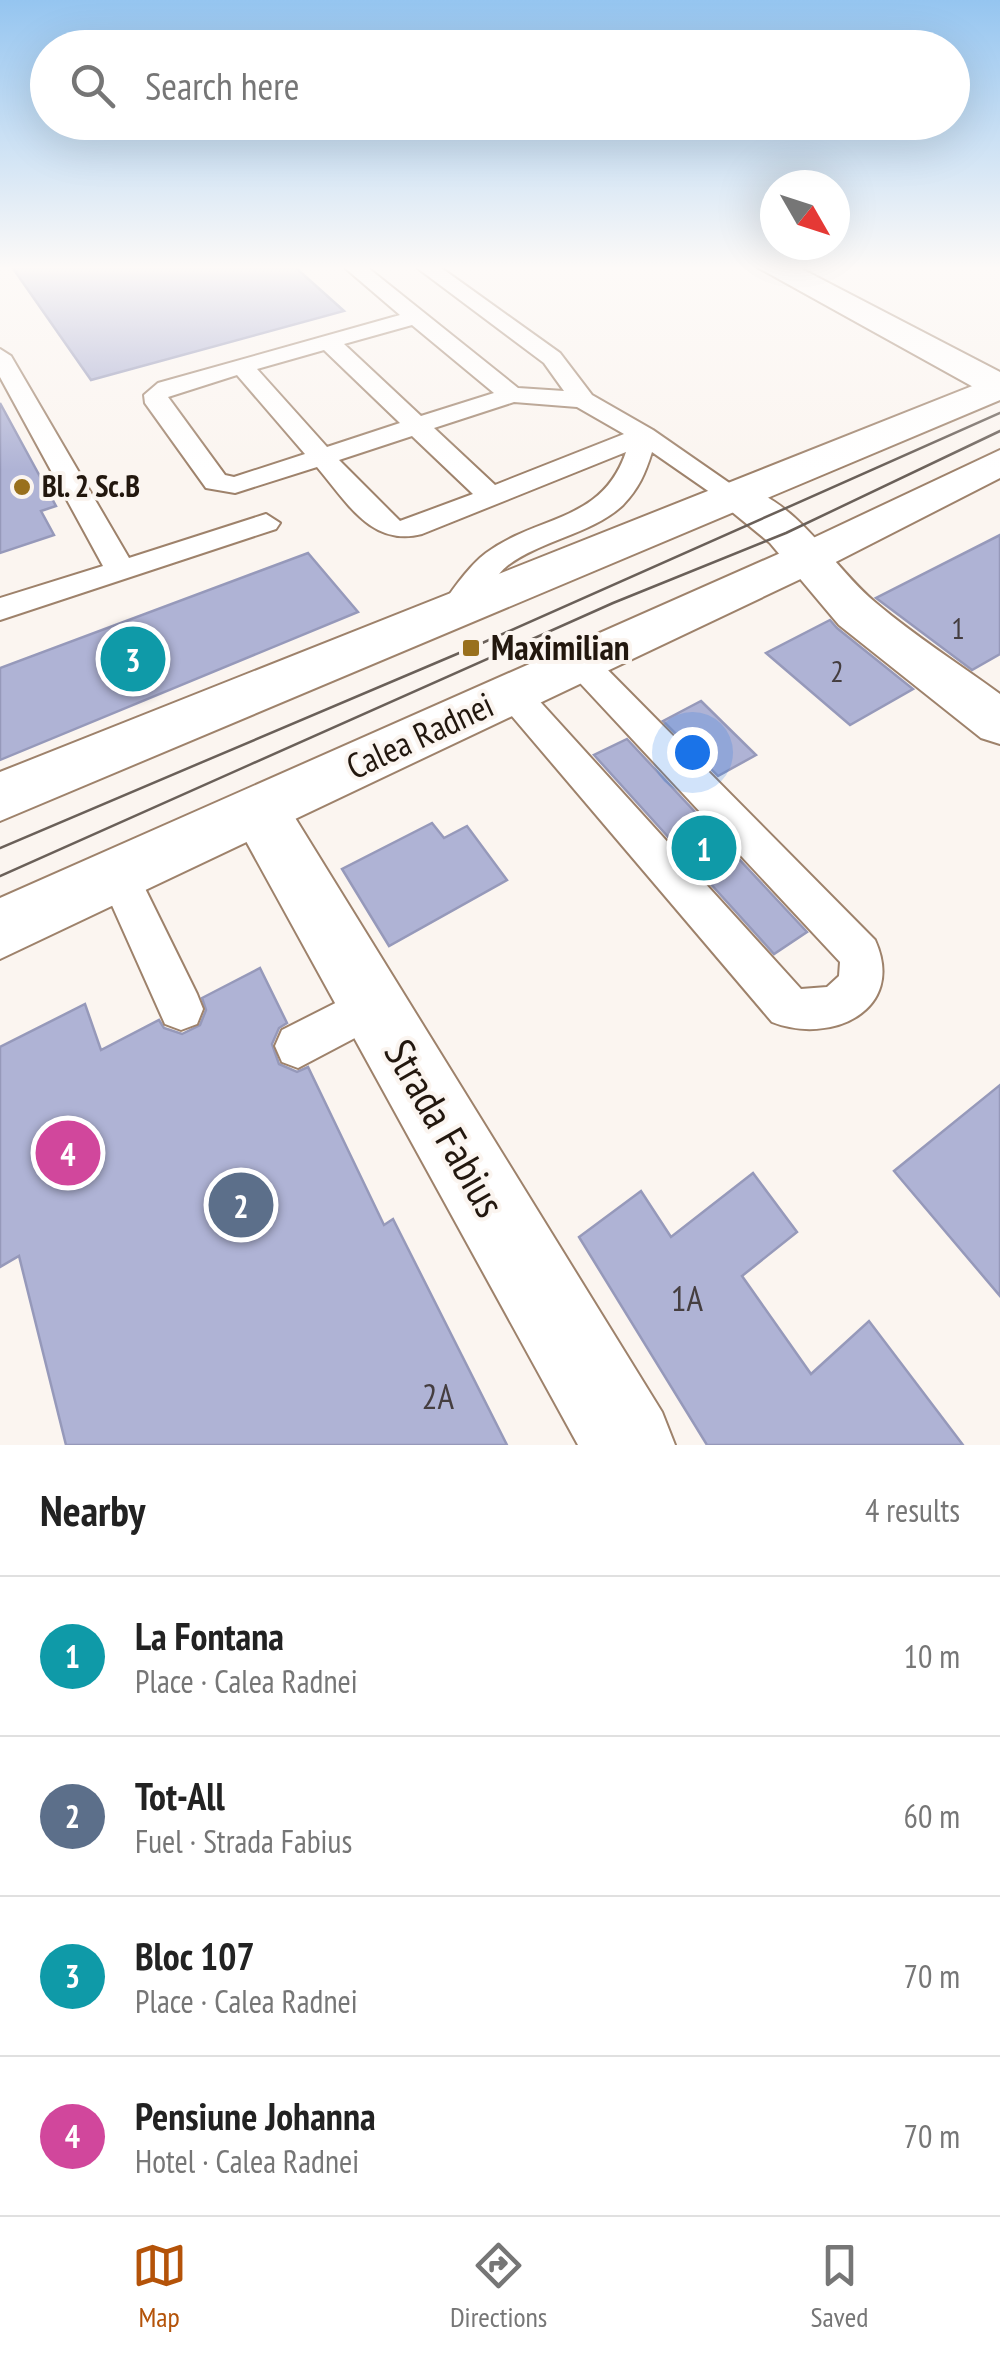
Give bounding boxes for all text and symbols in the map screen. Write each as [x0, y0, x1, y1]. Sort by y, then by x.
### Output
search box [30, 30, 970, 140]
icon: search [65, 58, 120, 113]
text: Search here [145, 61, 299, 110]
north arrow [760, 170, 850, 260]
place label: Bl. 2 Sc.B [42, 466, 140, 505]
marker: Bl. 2 Sc.B [11, 476, 33, 498]
house number: 1 [951, 608, 965, 647]
pin: 3 [100, 622, 166, 696]
place label: Maximilian [491, 624, 630, 670]
marker: Maximilian [460, 637, 482, 659]
house number: 2 [830, 651, 844, 690]
street label: Calea Radnei [339, 681, 500, 789]
your location [667, 727, 718, 778]
pin: 1 [672, 810, 736, 886]
street label: Strada Fabius [373, 1029, 518, 1226]
pin: 4 [36, 1116, 100, 1190]
pin: 2 [208, 1168, 274, 1242]
house number: 1A [671, 1275, 704, 1321]
house number: 2A [422, 1373, 455, 1419]
text: Nearby [40, 1483, 145, 1538]
text: 4 results [865, 1489, 960, 1531]
text: La Fontana [135, 1611, 284, 1660]
text: 1 [65, 1635, 80, 1677]
text: 10 m [904, 1635, 960, 1677]
text: Place · Calea Radnei [135, 1660, 358, 1702]
text: Tot-All [135, 1771, 225, 1820]
text: 2 [65, 1795, 80, 1837]
text: 60 m [904, 1795, 960, 1837]
text: Fuel · Strada Fabius [135, 1820, 352, 1862]
text: Bloc 107 [135, 1931, 255, 1980]
text: 3 [65, 1955, 80, 1997]
text: 70 m [904, 1955, 960, 1997]
text: Place · Calea Radnei [135, 1980, 358, 2022]
text: Pensiune Johanna [135, 2091, 376, 2140]
text: 4 [65, 2115, 80, 2157]
text: 70 m [904, 2115, 960, 2157]
text: Hotel · Calea Radnei [135, 2140, 359, 2182]
tab: Map [132, 2238, 187, 2335]
tab: Directions [450, 2238, 547, 2335]
tab: Saved [811, 2238, 868, 2335]

